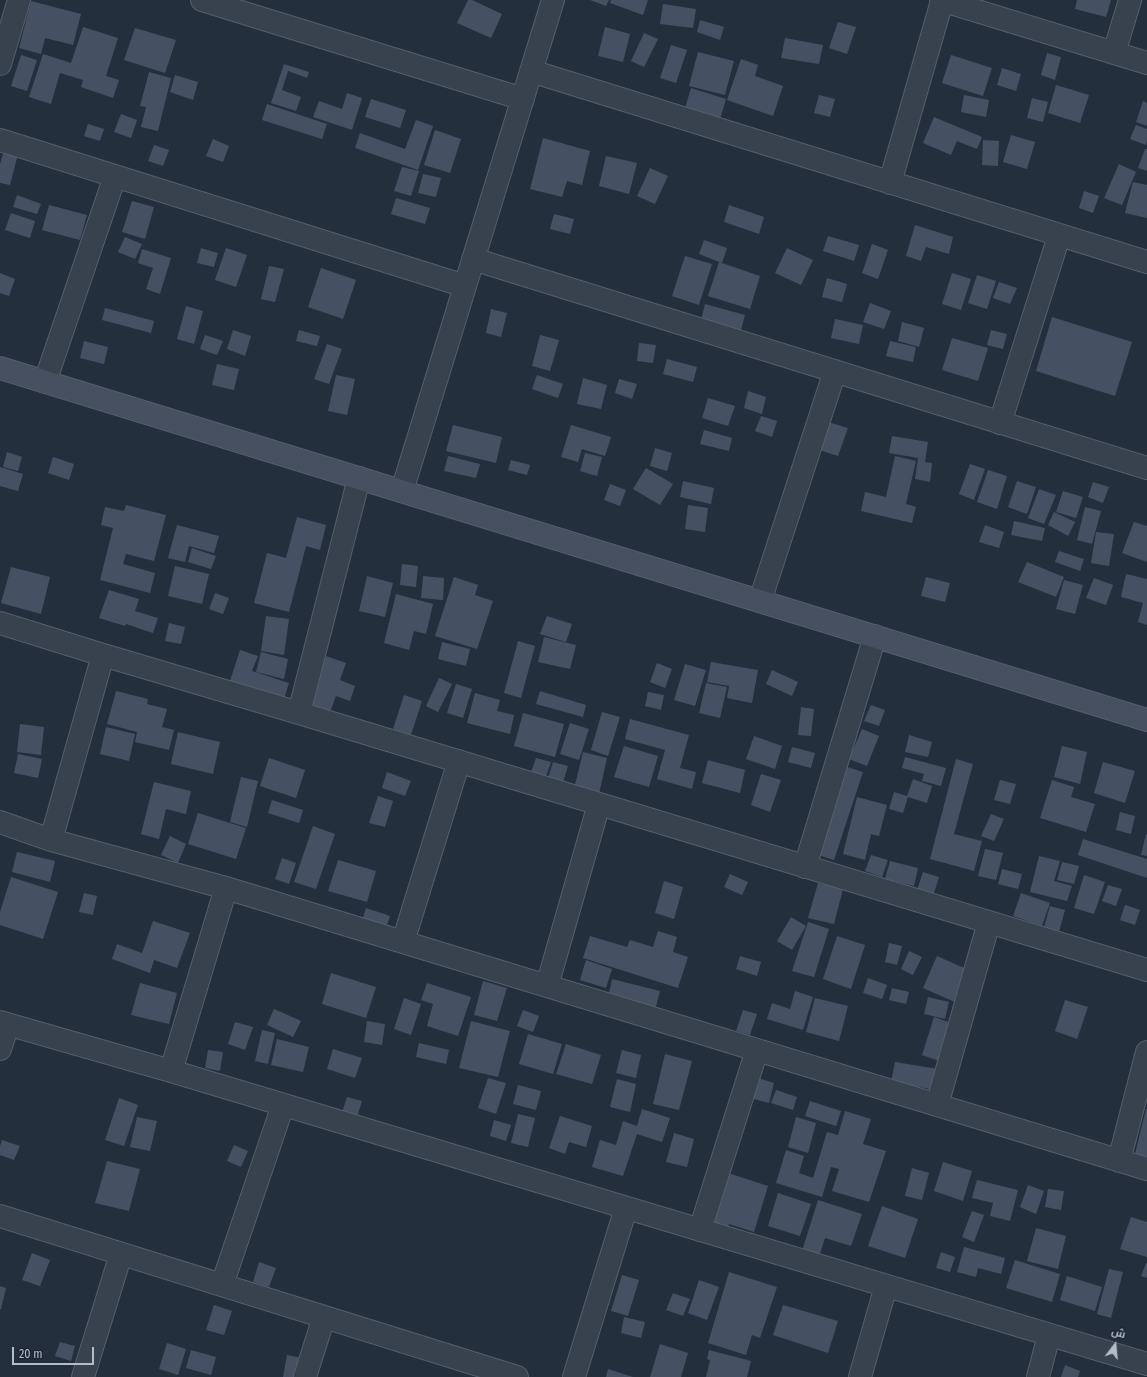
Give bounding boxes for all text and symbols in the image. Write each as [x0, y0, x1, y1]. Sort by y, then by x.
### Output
north arrow [1095, 1325, 1135, 1365]
text: ش [1110, 1325, 1127, 1341]
scale bar [14, 1339, 96, 1365]
text: 20 m [19, 1347, 43, 1361]

